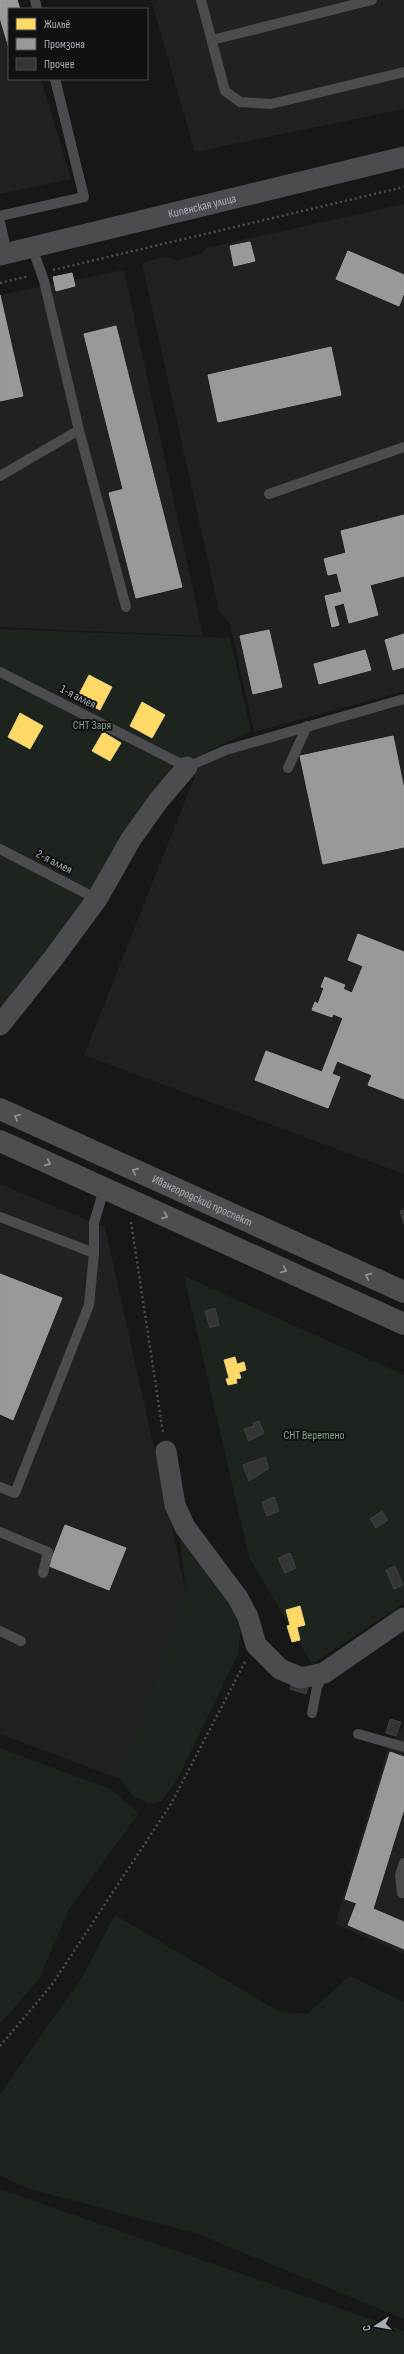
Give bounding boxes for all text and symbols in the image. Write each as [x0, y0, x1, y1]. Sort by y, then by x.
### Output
legend [8, 8, 148, 80]
text: Жильё [44, 17, 71, 32]
text: Промзона [44, 37, 85, 52]
text: Прочее [44, 57, 75, 72]
street label: Кипенская улица [167, 190, 238, 221]
street label: 1-я аллея [58, 682, 99, 712]
park label: СНТ Заря [73, 718, 111, 733]
street label: 2-я аллея [33, 847, 75, 878]
one-way arrow [13, 1114, 21, 1122]
one-way arrow [44, 1158, 52, 1166]
one-way arrow [132, 1168, 139, 1176]
street label: Ивангородский проспект [150, 1171, 255, 1230]
one-way arrow [161, 1211, 169, 1219]
one-way arrow [279, 1265, 287, 1273]
one-way arrow [365, 1273, 373, 1281]
park label: СНТ Веретено [283, 1428, 345, 1443]
north arrow [356, 2306, 396, 2346]
text: С [360, 2324, 374, 2332]

